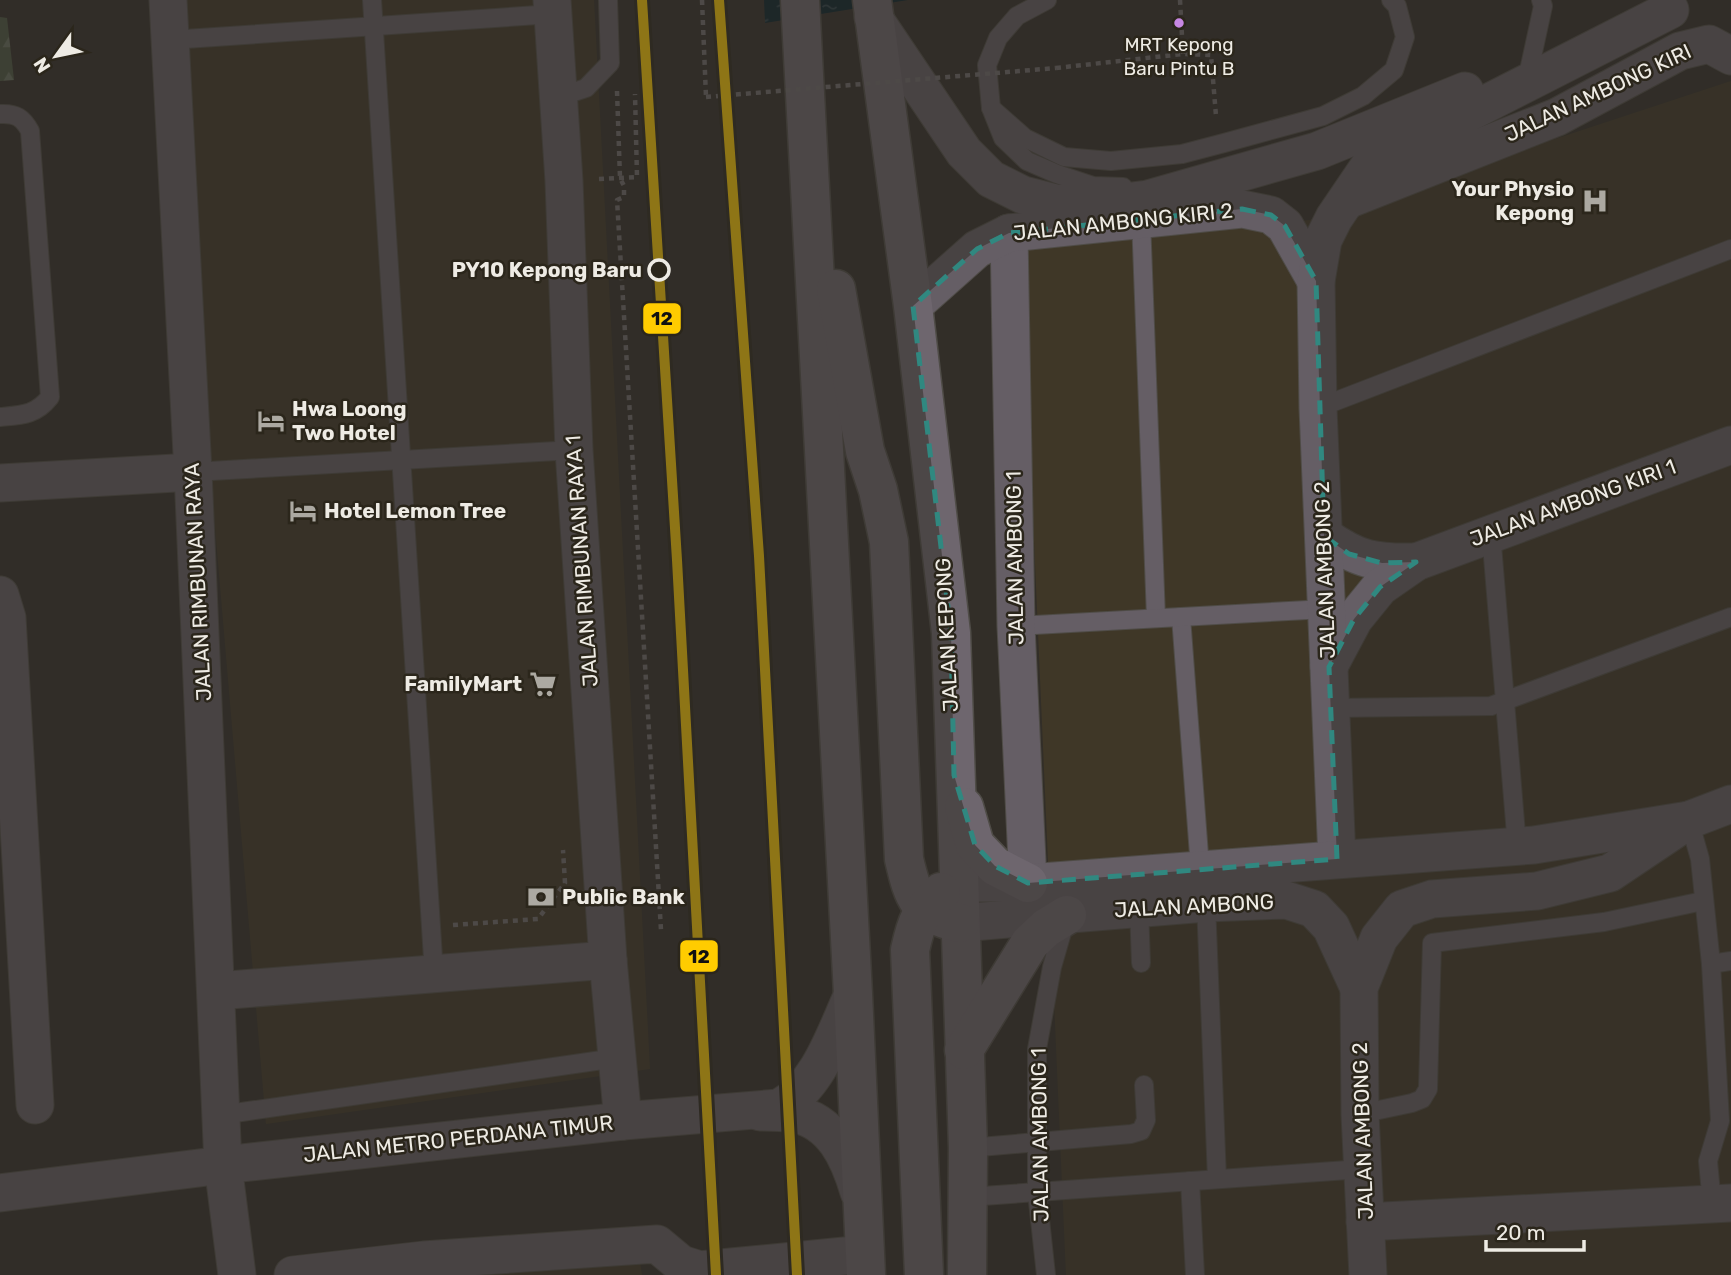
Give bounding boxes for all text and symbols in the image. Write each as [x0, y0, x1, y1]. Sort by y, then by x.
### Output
marker: MRT Kepong Baru Pintu B [1172, 16, 1186, 30]
north arrow [21, 21, 91, 91]
place label: MRT Kepong Baru Pintu B [1124, 33, 1234, 80]
street label: JALAN AMBONG KIRI [1500, 38, 1695, 147]
text: N [29, 53, 56, 77]
place label: Your Physio Kepong [1452, 176, 1574, 225]
hospital icon: Your Physio Kepong [1580, 186, 1610, 216]
street label: JALAN AMBONG KIRI 2 [1012, 198, 1234, 245]
place label: PY10 Kepong Baru [452, 257, 642, 282]
marker: PY10 Kepong Baru [648, 259, 670, 281]
line badge: 12 [642, 302, 682, 335]
text: 12 [651, 307, 673, 330]
place label: Hwa Loong Two Hotel [292, 396, 407, 445]
hotel icon: Hwa Loong Two Hotel [256, 406, 286, 436]
street label: JALAN RIMBUNAN RAYA 1 [560, 434, 603, 688]
street label: JALAN AMBONG KIRI 1 [1467, 454, 1679, 551]
street label: JALAN RIMBUNAN RAYA [179, 462, 216, 702]
street label: JALAN AMBONG 1 [1000, 471, 1029, 645]
street label: JALAN AMBONG 2 [1309, 481, 1340, 659]
hotel icon: Hotel Lemon Tree [288, 496, 318, 526]
place label: Hotel Lemon Tree [324, 498, 506, 523]
street label: JALAN KEPONG [930, 557, 963, 713]
supermarket icon: FamilyMart [528, 669, 558, 699]
place label: FamilyMart [404, 671, 522, 696]
bank icon: Public Bank [526, 882, 556, 912]
place label: Public Bank [562, 884, 685, 909]
street label: JALAN AMBONG [1113, 889, 1275, 922]
line badge: 12 [679, 939, 719, 973]
text: 12 [688, 945, 710, 968]
street label: JALAN AMBONG 2 [1347, 1042, 1378, 1220]
street label: JALAN AMBONG 1 [1025, 1048, 1054, 1222]
street label: JALAN METRO PERDANA TIMUR [302, 1110, 614, 1167]
scale bar [1486, 1208, 1584, 1252]
text: 20 m [1496, 1220, 1545, 1245]

